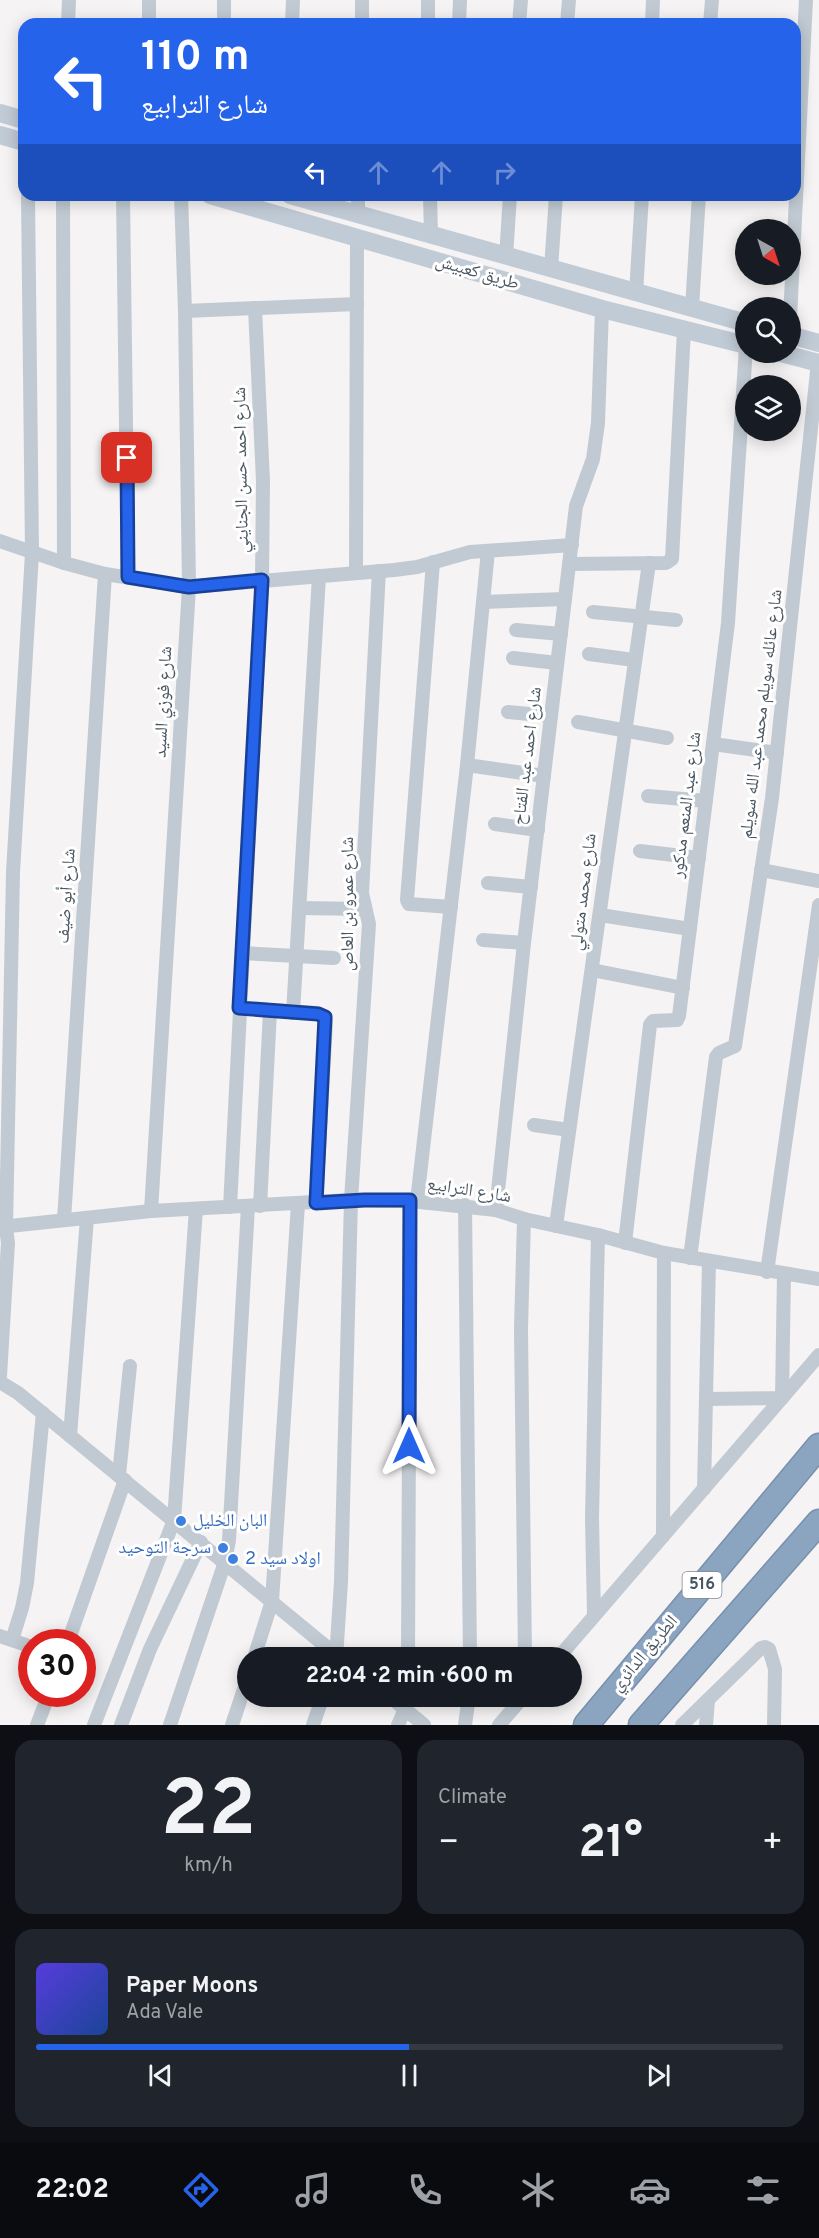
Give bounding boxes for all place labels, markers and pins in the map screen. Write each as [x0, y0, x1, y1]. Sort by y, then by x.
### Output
pin [101, 432, 152, 483]
place label: البان الخليل [193, 1510, 267, 1533]
marker: البان الخليل [174, 1514, 188, 1528]
place label: سرجة التوحيد [119, 1537, 211, 1560]
marker: سرجة التوحيد [216, 1541, 230, 1555]
place label: اولاد سيد 2 [245, 1548, 321, 1571]
marker: اولاد سيد 2 [226, 1552, 240, 1566]

